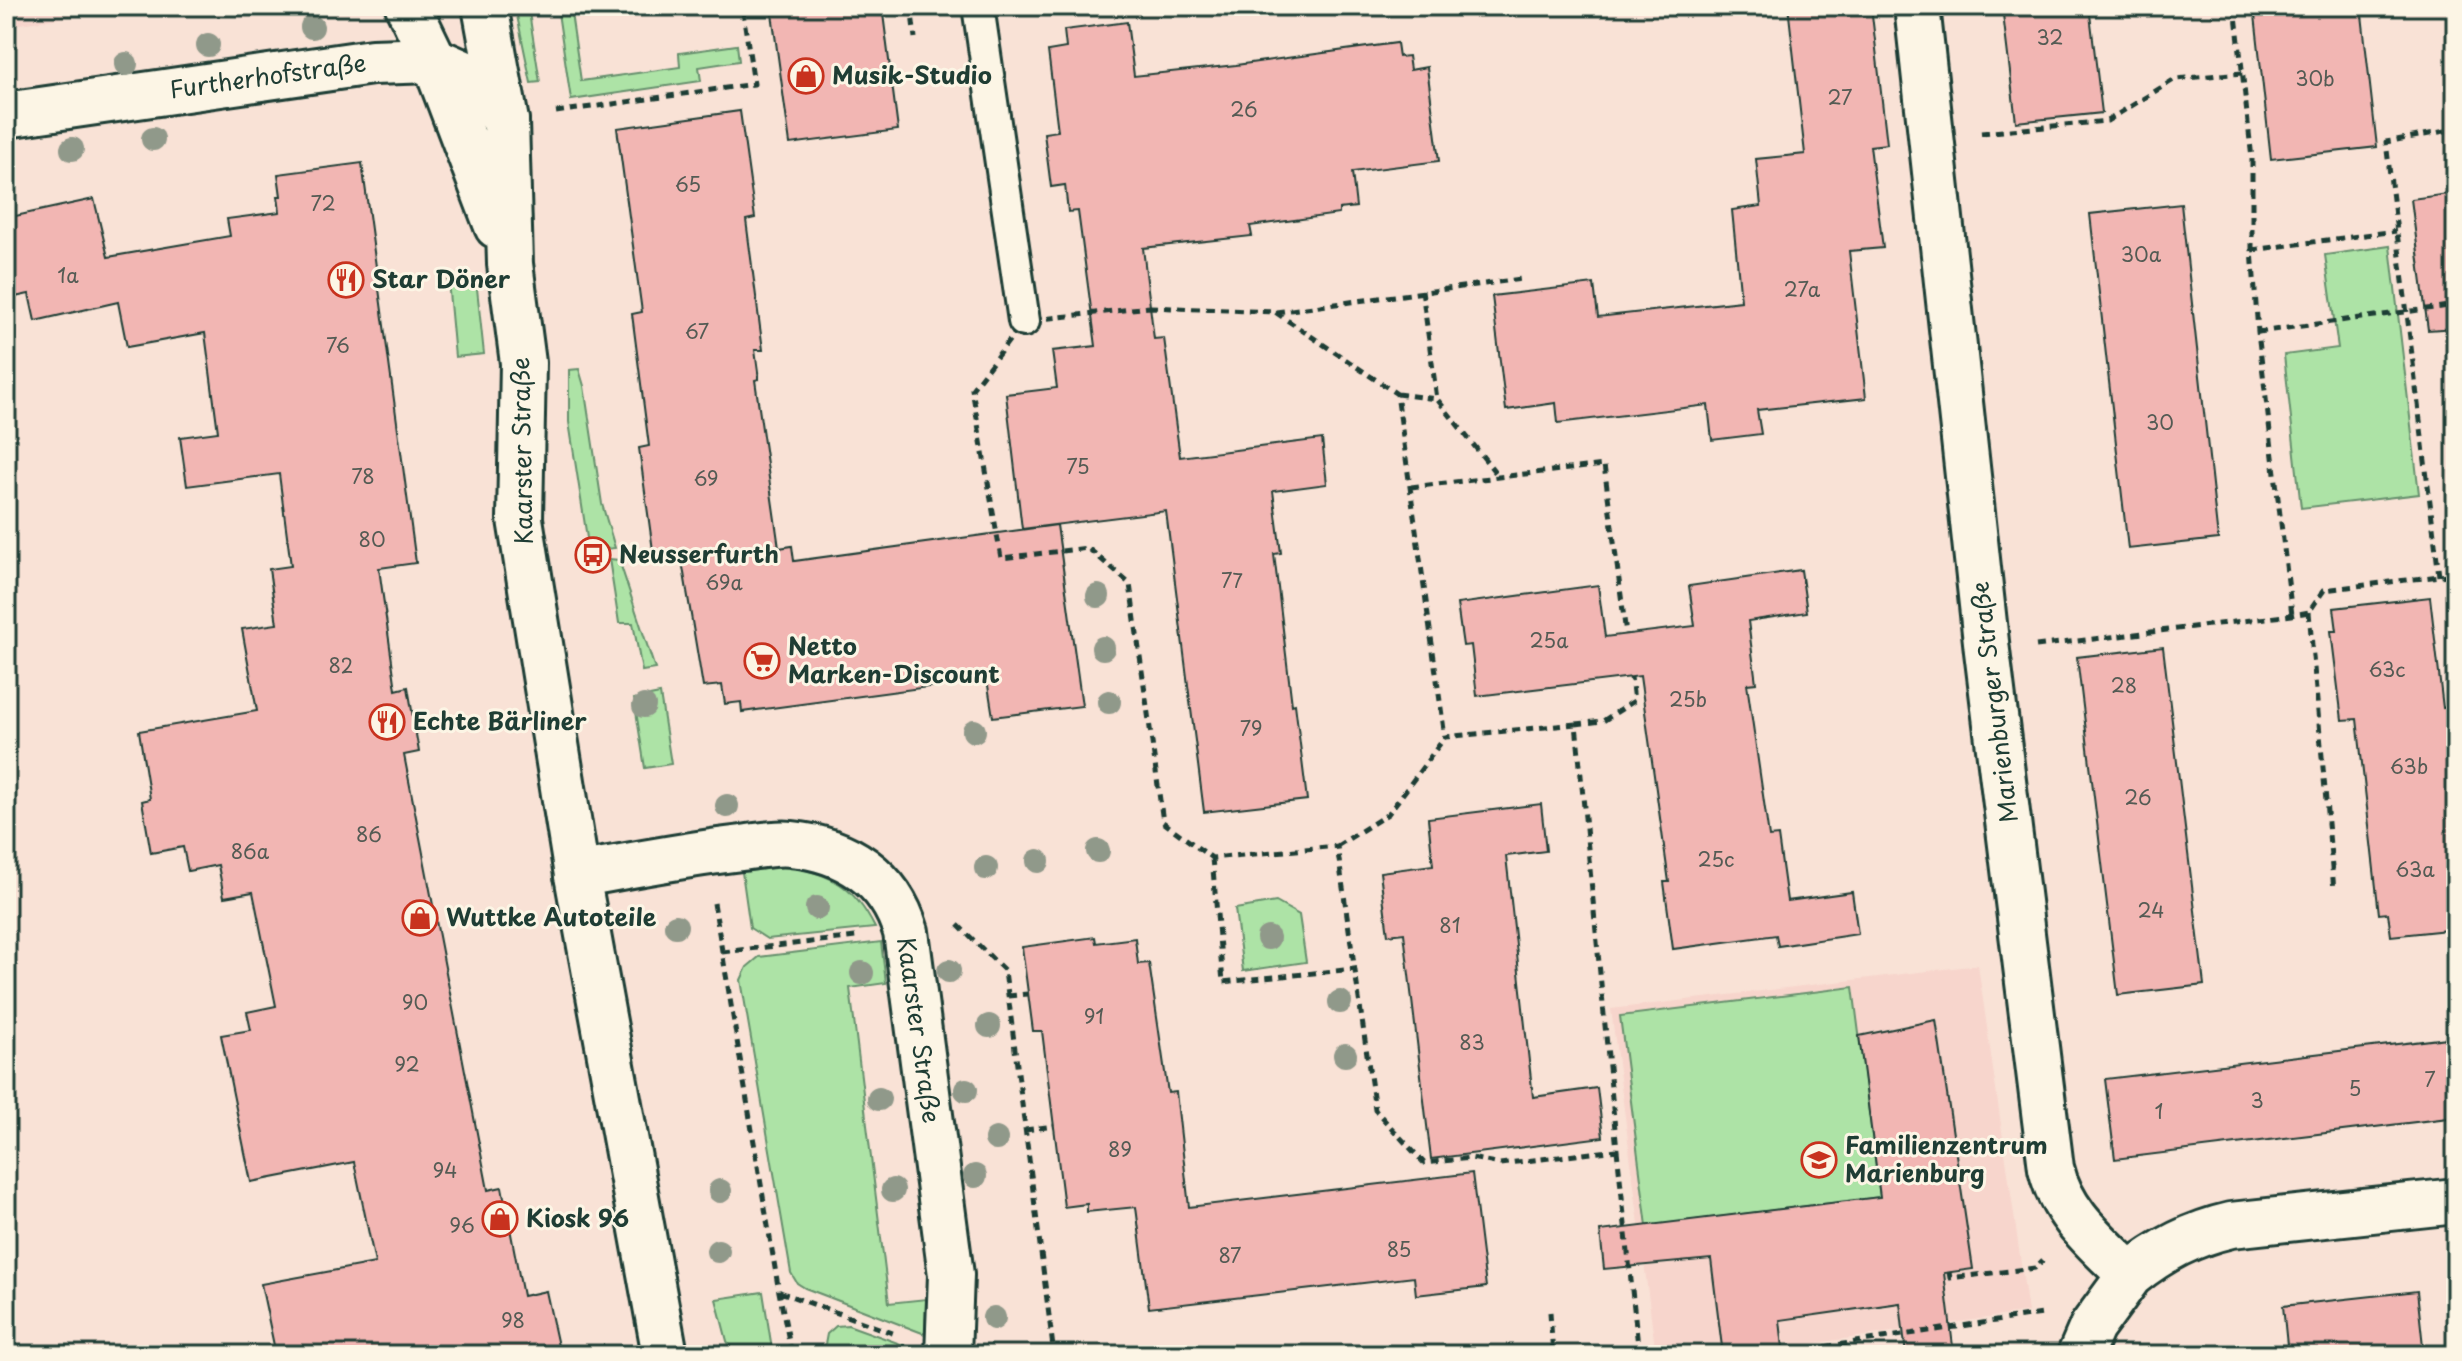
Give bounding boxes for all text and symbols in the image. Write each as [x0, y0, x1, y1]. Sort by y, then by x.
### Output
house number: 32 [2037, 22, 2063, 52]
street label: Furtherhofstraße [167, 43, 368, 107]
place label: Musik-Studio [832, 56, 992, 92]
shop icon: Musik-Studio [787, 57, 825, 95]
house number: 30b [2295, 63, 2335, 93]
house number: 27 [1828, 82, 1852, 112]
house number: 26 [1230, 94, 1258, 124]
house number: 65 [675, 169, 701, 199]
house number: 72 [310, 188, 336, 218]
house number: 30a [2121, 239, 2162, 269]
house number: 1a [57, 260, 79, 290]
place label: Star Döner [372, 260, 511, 296]
restaurant icon: Star Döner [327, 261, 365, 299]
house number: 27a [1784, 274, 1821, 304]
house number: 67 [685, 316, 709, 346]
house number: 76 [326, 330, 350, 360]
street label: Kaarster Straße [501, 357, 541, 545]
house number: 30 [2146, 407, 2174, 437]
house number: 75 [1066, 451, 1090, 481]
house number: 78 [351, 461, 375, 491]
house number: 69 [693, 463, 719, 493]
house number: 80 [358, 524, 386, 554]
place label: Neusserfurth [619, 535, 779, 571]
bus stop icon: Neusserfurth [574, 536, 612, 574]
house number: 77 [1221, 565, 1243, 595]
house number: 69a [705, 567, 743, 597]
street label: Marienburger Straße [1960, 580, 2026, 825]
house number: 25a [1530, 625, 1569, 655]
place label: Netto Marken-Discount [788, 627, 1000, 691]
supermarket icon: Netto Marken-Discount [743, 642, 781, 680]
house number: 82 [329, 650, 353, 680]
house number: 63c [2368, 654, 2406, 684]
house number: 28 [2111, 670, 2137, 700]
house number: 25b [1669, 684, 1707, 714]
place label: Echte Bärliner [413, 702, 587, 738]
restaurant icon: Echte Bärliner [368, 703, 406, 741]
house number: 79 [1240, 713, 1262, 743]
house number: 63b [2390, 751, 2428, 781]
house number: 26 [2124, 782, 2152, 812]
house number: 86 [356, 819, 382, 849]
house number: 86a [231, 836, 270, 866]
house number: 25c [1698, 844, 1735, 874]
house number: 63a [2395, 854, 2435, 884]
house number: 24 [2138, 895, 2164, 925]
place label: Wuttke Autoteile [446, 898, 657, 934]
shop icon: Wuttke Autoteile [401, 899, 439, 937]
house number: 81 [1439, 910, 1461, 940]
street label: Kaarster Straße [889, 934, 951, 1125]
house number: 90 [402, 987, 428, 1017]
house number: 91 [1084, 1001, 1104, 1031]
house number: 83 [1459, 1027, 1485, 1057]
house number: 92 [394, 1049, 420, 1079]
house number: 7 [2424, 1064, 2436, 1094]
house number: 5 [2349, 1073, 2361, 1103]
house number: 3 [2250, 1085, 2264, 1115]
house number: 1 [2155, 1096, 2163, 1126]
place label: Familienzentrum Marienburg [1845, 1126, 2048, 1190]
house number: 89 [1108, 1134, 1132, 1164]
school or university icon: Familienzentrum Marienburg [1800, 1141, 1838, 1179]
house number: 94 [433, 1155, 457, 1185]
place label: Kiosk 96 [526, 1199, 629, 1235]
shop icon: Kiosk 96 [481, 1200, 519, 1238]
house number: 96 [449, 1210, 475, 1240]
house number: 85 [1387, 1234, 1411, 1264]
house number: 87 [1219, 1240, 1241, 1270]
house number: 98 [501, 1305, 525, 1335]

